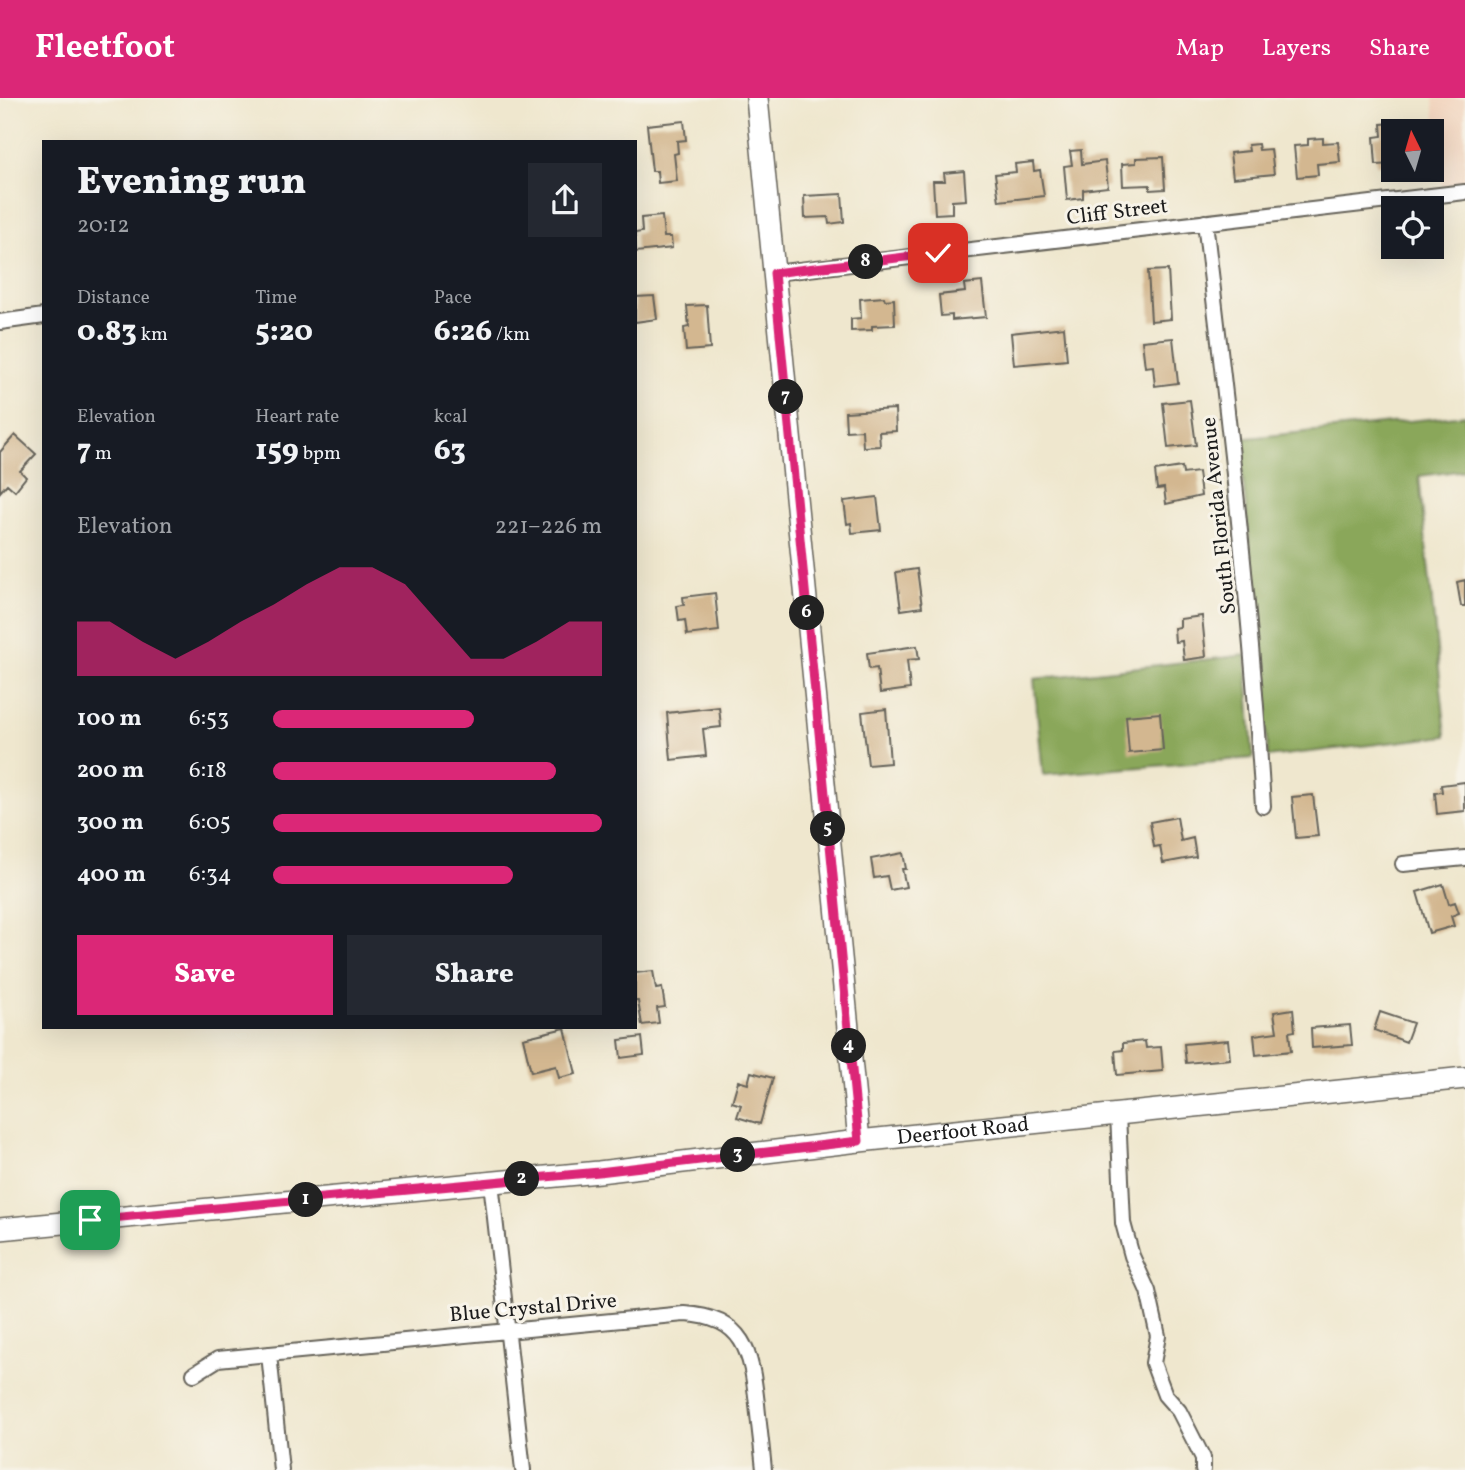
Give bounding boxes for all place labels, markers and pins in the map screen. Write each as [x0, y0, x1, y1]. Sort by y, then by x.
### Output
pin [908, 223, 968, 283]
pin: 8 [848, 244, 884, 280]
pin: 7 [768, 380, 804, 414]
pin: 6 [790, 596, 824, 630]
pin: 5 [810, 812, 846, 846]
pin: 4 [832, 1028, 866, 1063]
pin: 3 [720, 1138, 756, 1172]
pin: 2 [504, 1162, 540, 1196]
pin: 1 [288, 1182, 324, 1218]
pin [60, 1190, 120, 1250]

